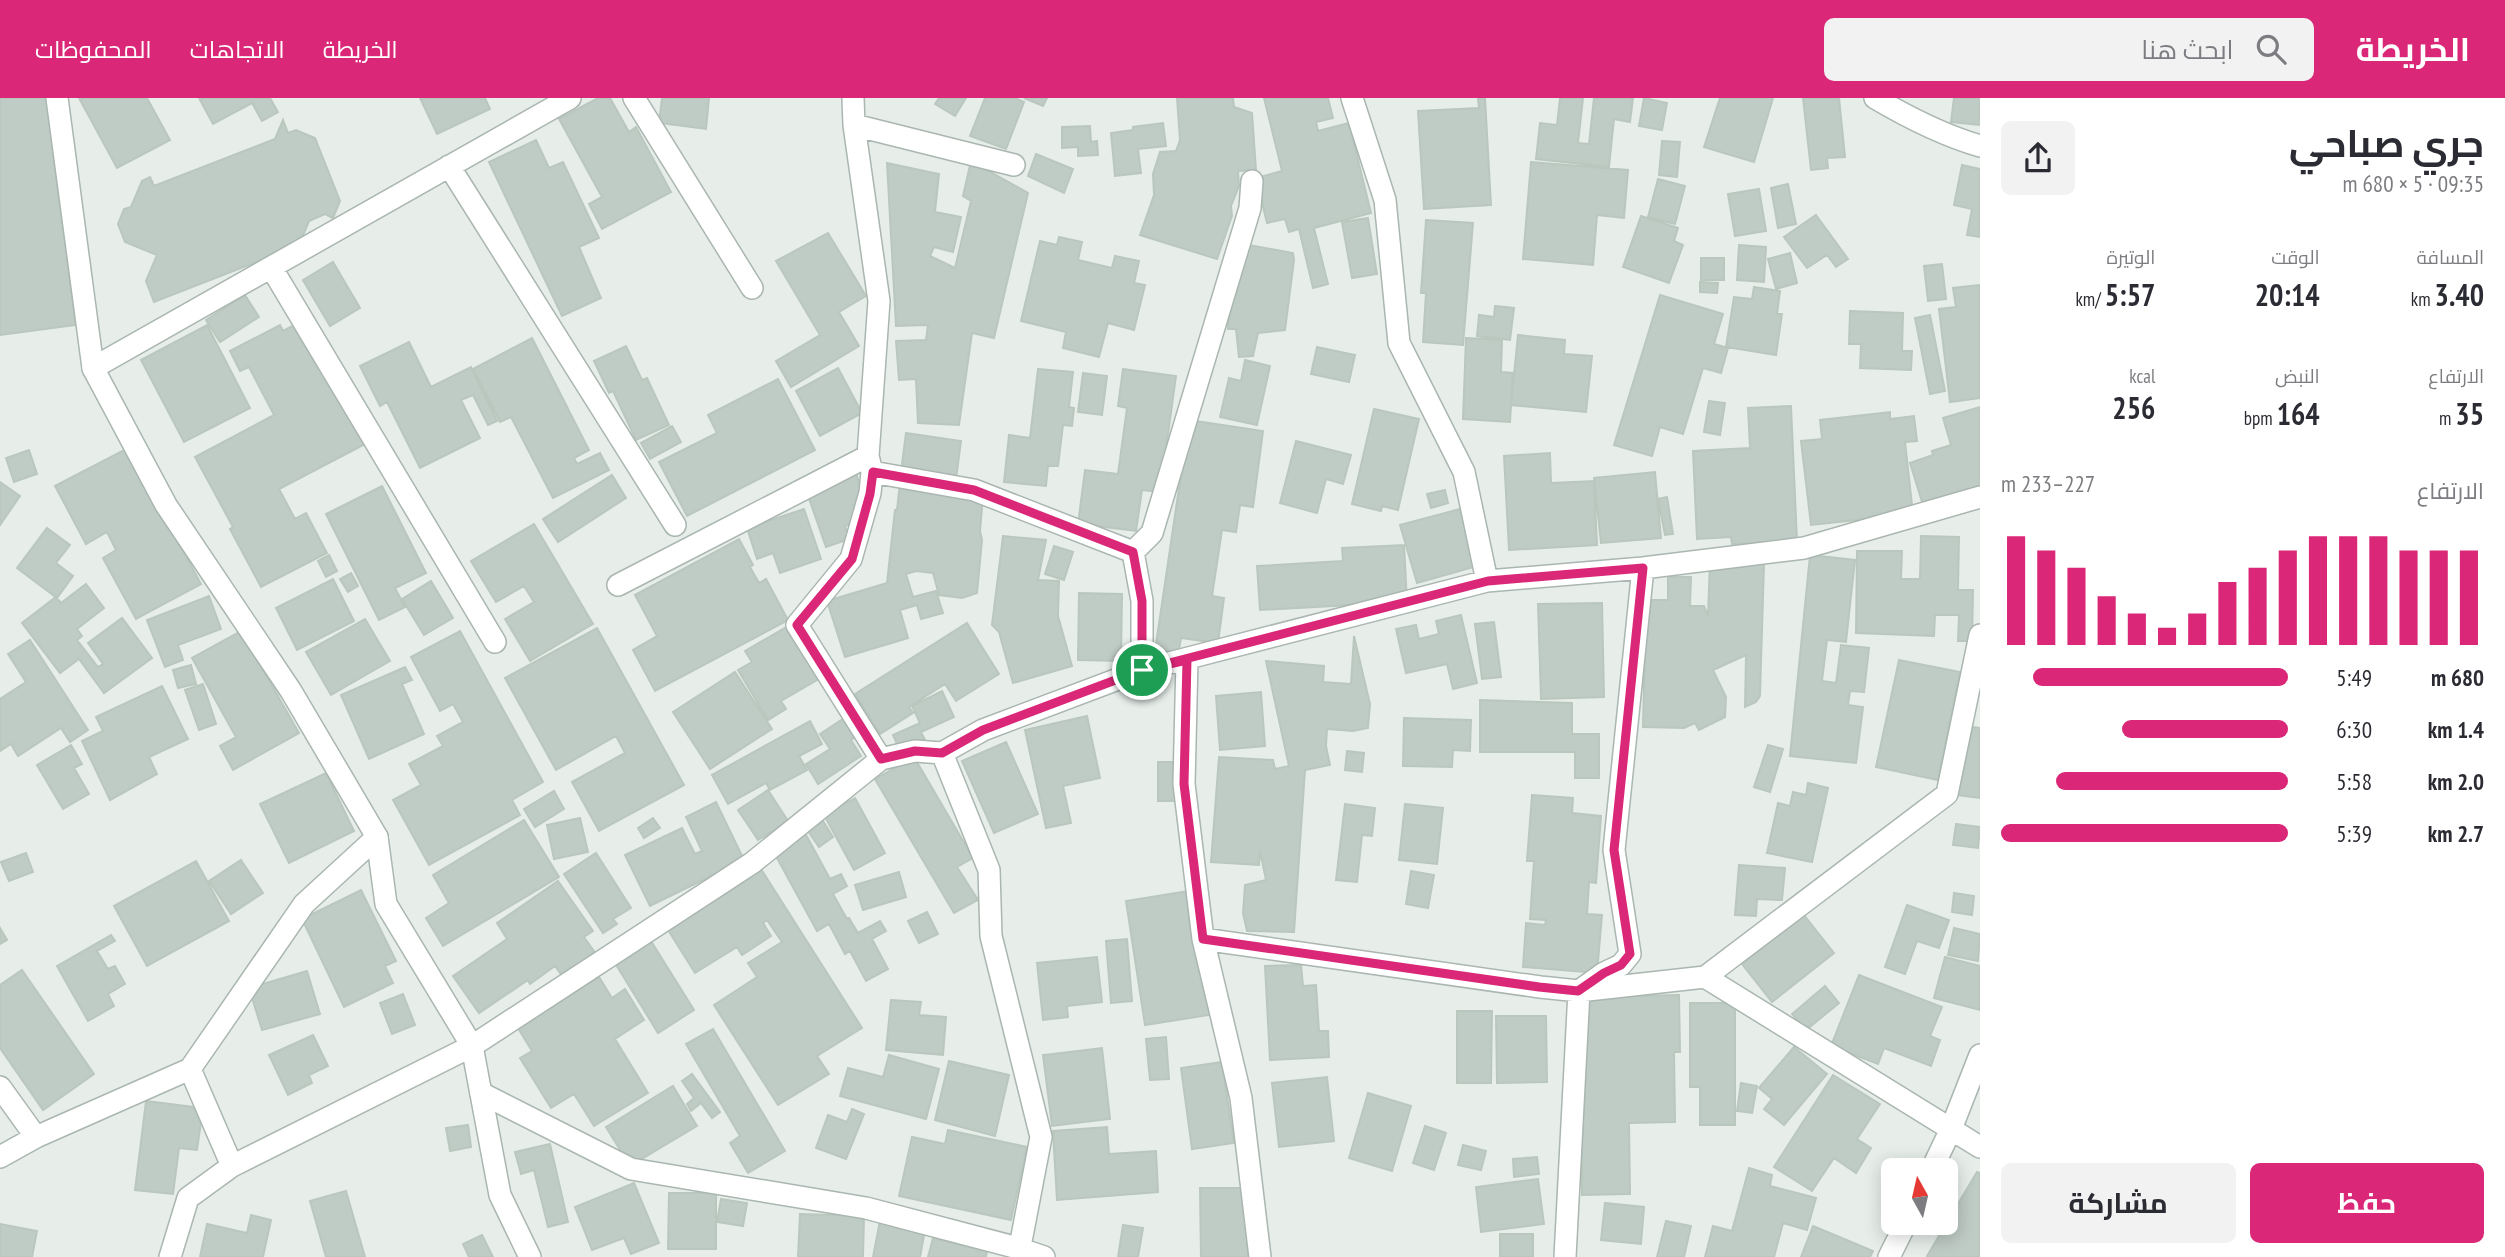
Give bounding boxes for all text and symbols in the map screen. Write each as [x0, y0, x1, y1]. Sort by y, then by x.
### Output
search box [1824, 18, 2314, 81]
text: الخريطة [2356, 27, 2470, 70]
icon: search [2252, 30, 2290, 68]
text: ابحث هنا [2141, 33, 2234, 66]
text: المحفوظات [35, 34, 152, 65]
text: الاتجاهات [190, 34, 285, 65]
text: الخريطة [323, 34, 398, 65]
text: جري صباحي [2289, 118, 2484, 167]
button: share [2001, 121, 2075, 195]
text: 09:35 · 5 × 680 m [2343, 169, 2484, 198]
text: الوتيرة [2107, 245, 2155, 269]
text: الوقت [2271, 245, 2320, 269]
text: المسافة [2416, 245, 2484, 269]
text: 5:57 [2105, 275, 2155, 314]
text: 20:14 [2255, 275, 2320, 314]
text: 3.40 [2435, 275, 2484, 314]
text: /km [2075, 287, 2105, 311]
text: km [2411, 287, 2435, 311]
text: kcal [2129, 364, 2155, 388]
text: النبض [2275, 364, 2320, 388]
text: الارتفاع [2428, 364, 2484, 388]
text: 256 [2112, 388, 2155, 427]
text: 164 [2277, 394, 2320, 433]
text: 35 [2455, 394, 2484, 433]
text: bpm [2244, 406, 2277, 430]
text: m [2439, 406, 2455, 430]
text: 227–233 m [2001, 469, 2095, 498]
text: الارتفاع [2417, 476, 2484, 505]
pin [1112, 640, 1172, 700]
icon: arrive [1123, 651, 1161, 689]
text: 5:49 [2336, 663, 2372, 692]
text: 680 m [2431, 663, 2484, 692]
text: 6:30 [2336, 715, 2372, 744]
text: 1.4 km [2428, 715, 2484, 744]
text: 5:58 [2336, 767, 2372, 796]
text: 2.0 km [2428, 767, 2484, 796]
text: 5:39 [2336, 819, 2372, 848]
text: 2.7 km [2428, 819, 2484, 848]
north arrow [1881, 1158, 1958, 1236]
map controls [1881, 1158, 1958, 1235]
button: مشاركة [2001, 1163, 2236, 1243]
button: حفظ [2250, 1163, 2484, 1243]

